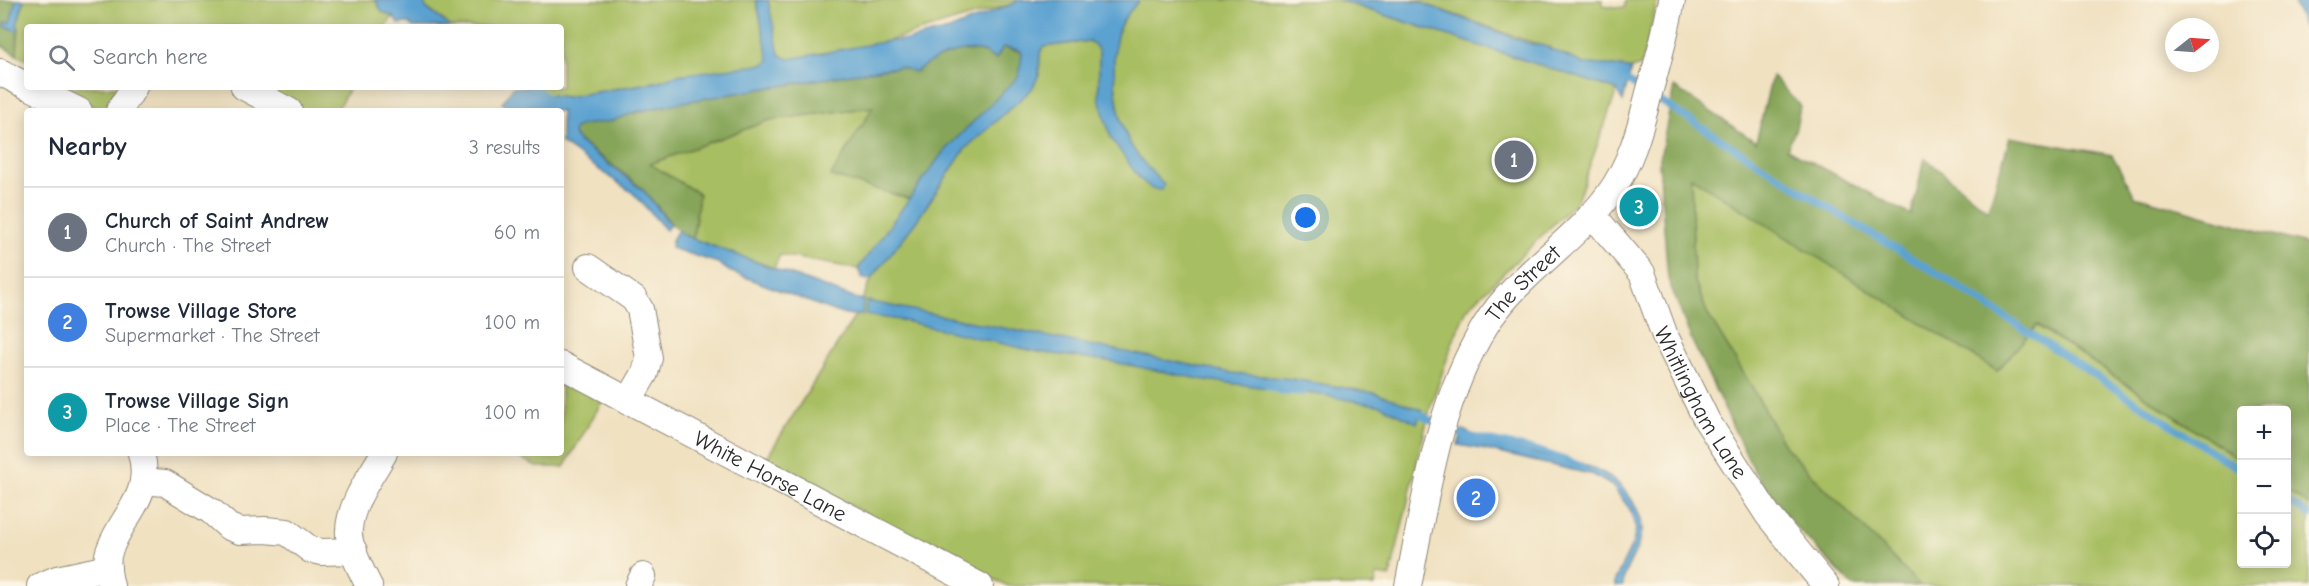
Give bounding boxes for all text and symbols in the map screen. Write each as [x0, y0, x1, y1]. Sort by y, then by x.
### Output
north arrow [2165, 18, 2219, 72]
search box [24, 24, 564, 90]
icon: search [45, 41, 78, 74]
text: Search here [93, 44, 208, 70]
text: Nearby [48, 132, 127, 162]
text: 3 results [469, 136, 540, 159]
pin: 1 [1494, 138, 1534, 182]
pin: 3 [1620, 184, 1658, 230]
your location [1291, 203, 1320, 232]
text: Church of Saint Andrew [105, 208, 329, 234]
text: 1 [64, 221, 71, 244]
text: 60 m [494, 221, 540, 244]
text: Church · The Street [105, 234, 271, 257]
street label: The Street [1480, 240, 1567, 327]
text: Trowse Village Store [105, 298, 297, 324]
text: 2 [63, 311, 72, 334]
text: 100 m [485, 311, 540, 334]
street label: Whitlingham Lane [1648, 322, 1753, 484]
text: Supermarket · The Street [105, 324, 319, 347]
text: Trowse Village Sign [105, 388, 289, 414]
text: 3 [63, 401, 72, 424]
text: 100 m [485, 401, 540, 424]
map controls [2237, 406, 2291, 568]
button: + [2237, 406, 2291, 460]
text: Place · The Street [105, 414, 255, 437]
street label: White Horse Lane [689, 426, 851, 527]
button: − [2237, 460, 2291, 514]
pin: 2 [1456, 476, 1496, 520]
button: locate [2237, 514, 2291, 568]

